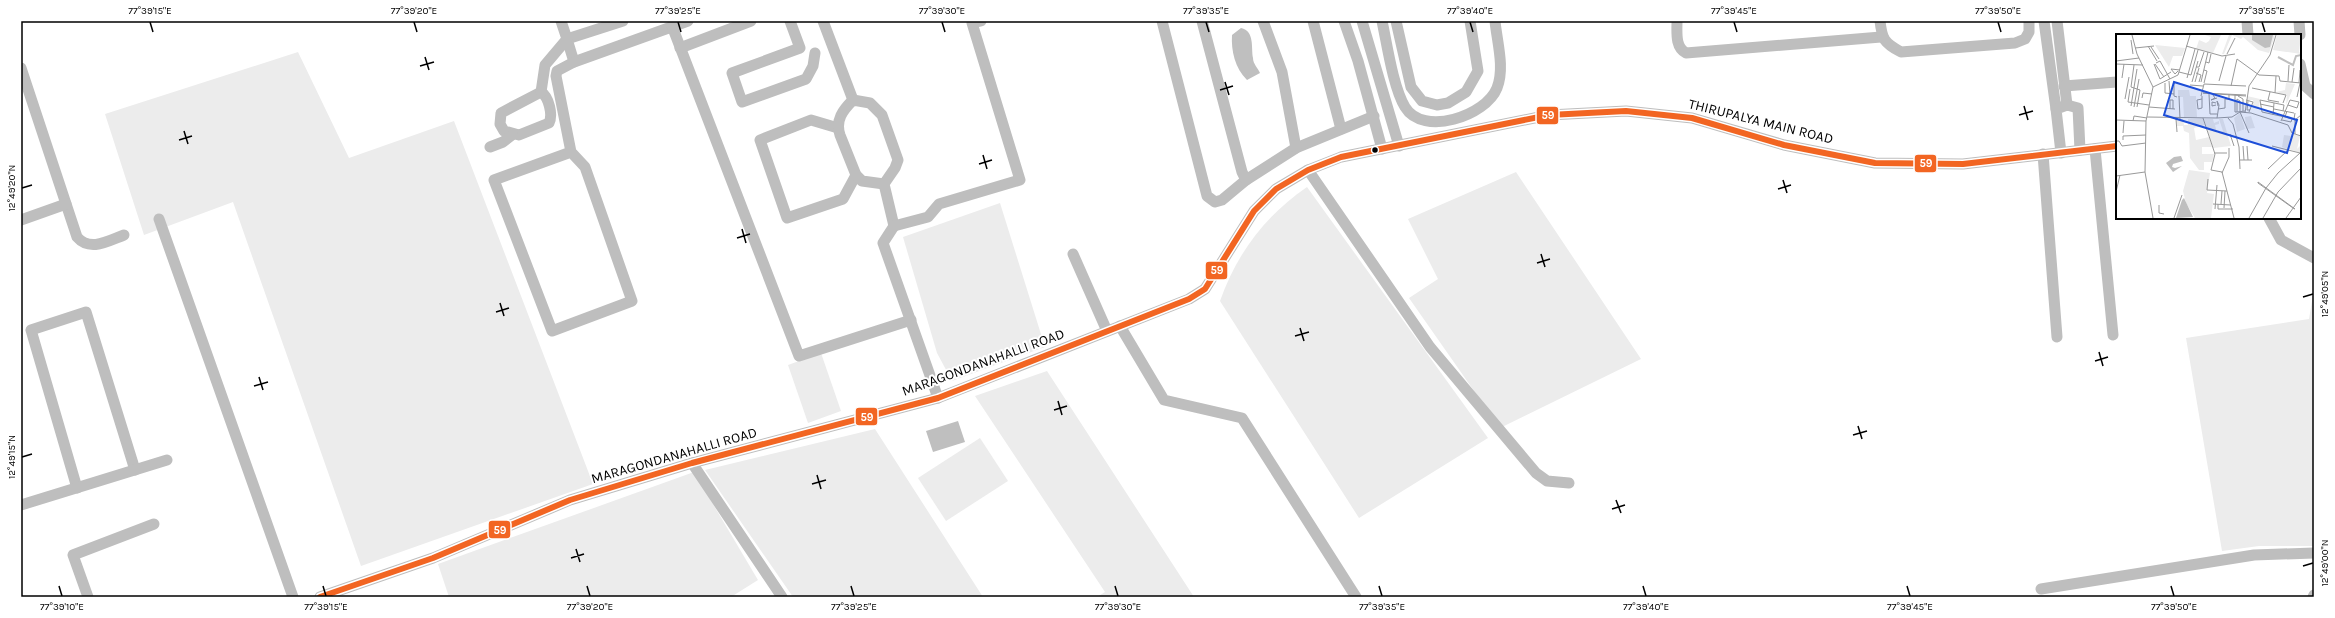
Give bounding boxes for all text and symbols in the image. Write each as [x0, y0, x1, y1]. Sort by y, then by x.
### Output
text: 77°39'15"E [128, 5, 172, 17]
text: 77°39'20"E [391, 5, 437, 17]
text: 77°39'25"E [655, 5, 701, 17]
text: 77°39'30"E [919, 5, 965, 17]
text: 77°39'35"E [1183, 5, 1229, 17]
text: 77°39'40"E [1447, 5, 1493, 17]
text: 77°39'45"E [1711, 5, 1757, 17]
text: 77°39'50"E [1975, 5, 2021, 17]
text: 77°39'55"E [2239, 5, 2285, 17]
inset map [2116, 34, 2301, 219]
street label: THIRUPALYA MAIN ROAD [1687, 95, 1835, 148]
line badge: 59 [1536, 106, 1559, 125]
text: 59 [1541, 109, 1555, 122]
unlabelled marker [1370, 145, 1380, 155]
line badge: 59 [1914, 154, 1937, 173]
text: 59 [1919, 157, 1933, 170]
text: 12°49'20"N [6, 165, 18, 211]
line badge: 59 [1205, 261, 1228, 280]
text: 59 [1210, 264, 1224, 277]
text: 12°49'05"N [2319, 271, 2331, 317]
street label: MARAGONDANAHALLI ROAD [900, 325, 1067, 400]
line badge: 59 [855, 407, 878, 426]
text: 59 [860, 411, 874, 424]
street label: MARAGONDANAHALLI ROAD [589, 424, 759, 487]
text: 12°49'15"N [6, 435, 18, 479]
line badge: 59 [488, 520, 511, 539]
text: 59 [493, 524, 507, 537]
text: 12°49'00"N [2319, 539, 2331, 587]
text: 77°39'10"E [40, 601, 84, 613]
text: 77°39'15"E [304, 601, 348, 613]
text: 77°39'20"E [567, 601, 613, 613]
text: 77°39'25"E [831, 601, 877, 613]
text: 77°39'30"E [1095, 601, 1141, 613]
text: 77°39'35"E [1359, 601, 1405, 613]
text: 77°39'40"E [1623, 601, 1669, 613]
text: 77°39'45"E [1887, 601, 1933, 613]
text: 77°39'50"E [2151, 601, 2197, 613]

